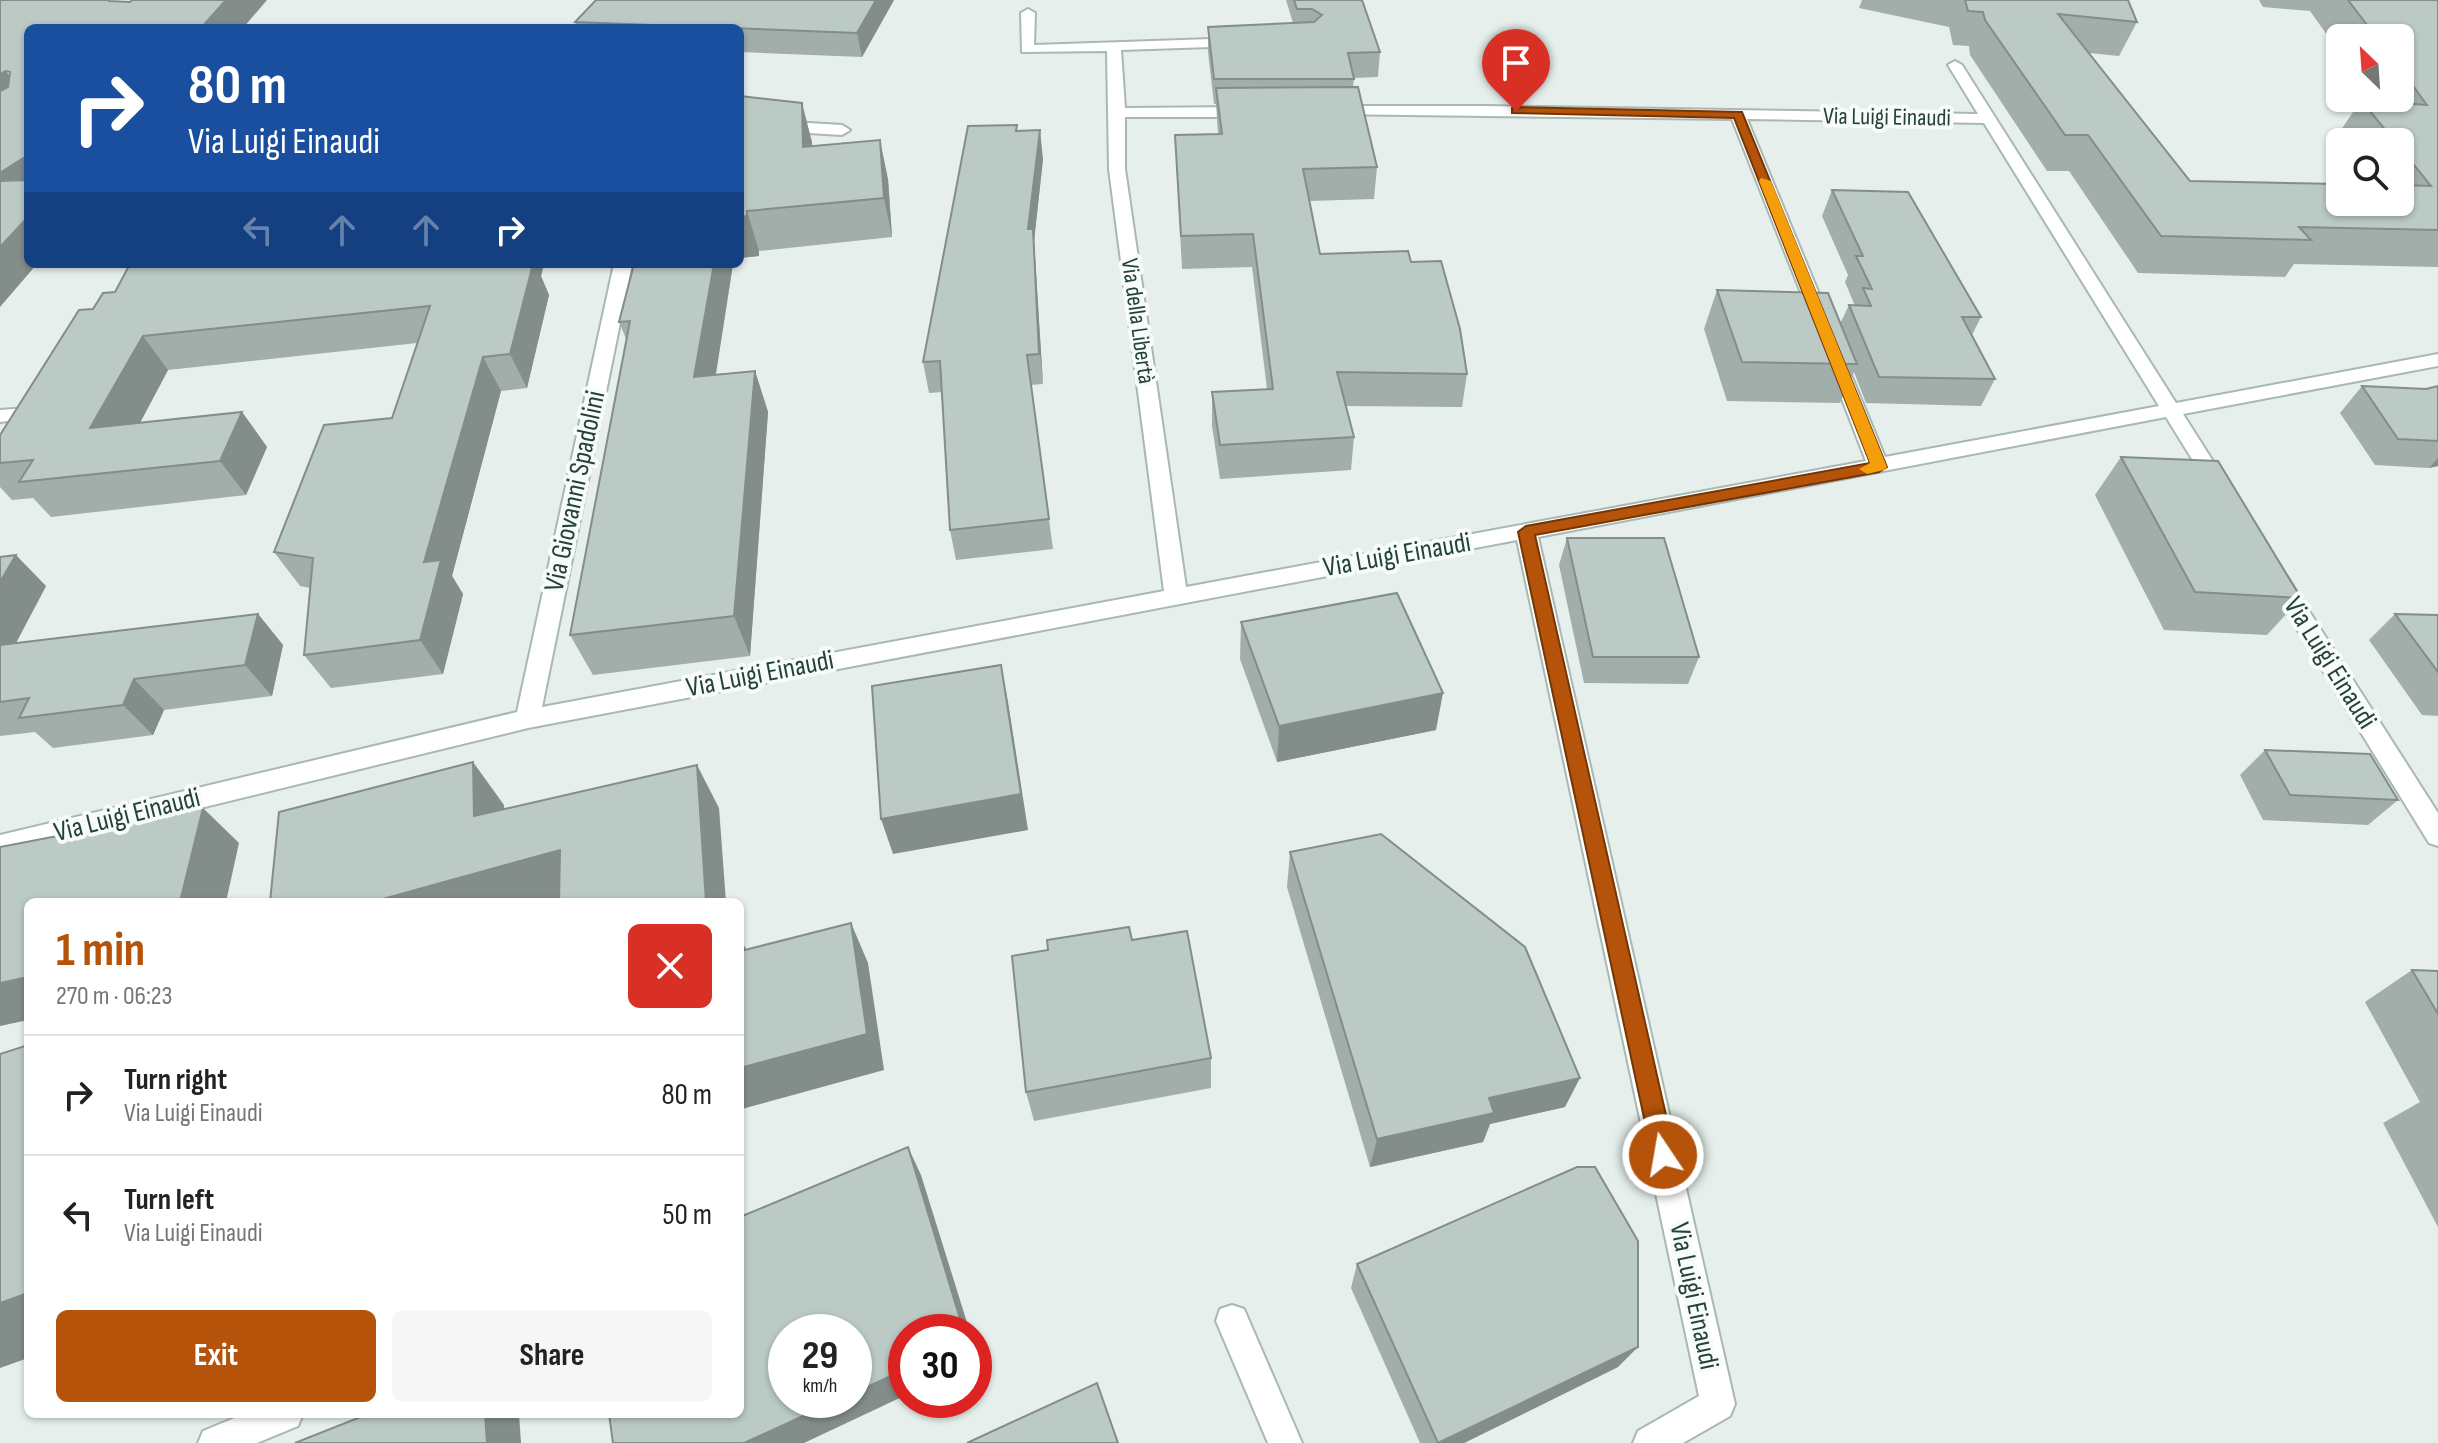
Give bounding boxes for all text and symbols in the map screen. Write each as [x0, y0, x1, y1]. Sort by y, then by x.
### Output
north arrow [2326, 24, 2414, 112]
map controls [2326, 24, 2414, 216]
pin [1482, 29, 1550, 111]
icon: arrive [1494, 41, 1538, 85]
text: 80 m [188, 53, 287, 120]
icon: right [56, 56, 160, 160]
street label: Via Luigi Einaudi [1823, 101, 1951, 133]
text: Via Luigi Einaudi [188, 121, 380, 164]
button: search [2326, 128, 2414, 216]
icon: left [236, 208, 280, 252]
icon: ahead [320, 208, 364, 252]
icon: ahead [404, 208, 448, 252]
icon: right [488, 208, 532, 252]
street label: Via della Libertà [1115, 256, 1161, 386]
street label: Via Giovanni Spadolini [538, 388, 612, 594]
street label: Via Luigi Einaudi [1321, 526, 1473, 584]
street label: Via Luigi Einaudi [2276, 591, 2384, 735]
street label: Via Luigi Einaudi [684, 644, 836, 704]
street label: Via Luigi Einaudi [51, 781, 203, 849]
text: 1 min [56, 922, 145, 979]
button: close [628, 924, 712, 1008]
text: 270 m · 06:23 [56, 981, 172, 1012]
text: Turn right [124, 1062, 227, 1098]
icon: right [56, 1073, 100, 1117]
text: 80 m [661, 1077, 712, 1113]
text: Via Luigi Einaudi [124, 1098, 263, 1129]
position arrow [1621, 1113, 1705, 1197]
text: Turn left [124, 1182, 214, 1218]
icon: left [56, 1193, 100, 1237]
text: 50 m [663, 1197, 712, 1233]
text: Via Luigi Einaudi [124, 1218, 263, 1249]
street label: Via Luigi Einaudi [1662, 1220, 1726, 1372]
button: Exit [56, 1310, 376, 1402]
button: Share [392, 1310, 712, 1402]
speed limit sign: 30 [888, 1314, 992, 1418]
text: 29 [802, 1332, 838, 1380]
text: km/h [803, 1374, 837, 1398]

